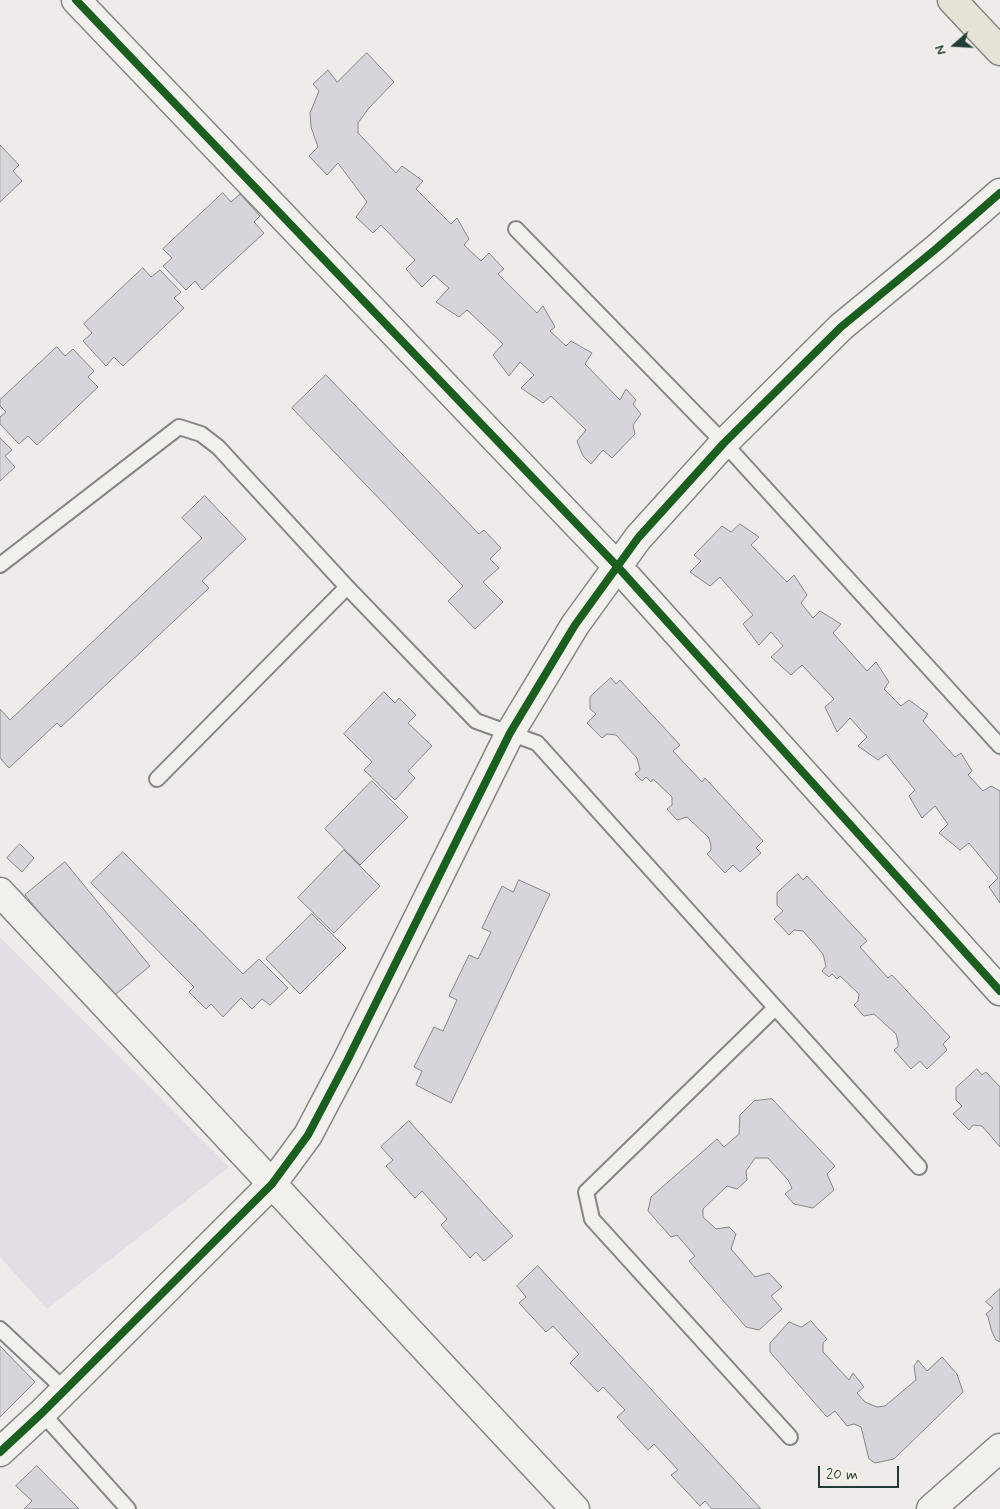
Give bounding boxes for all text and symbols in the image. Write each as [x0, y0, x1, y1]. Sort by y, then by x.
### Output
north arrow [930, 20, 980, 70]
text: N [931, 43, 951, 57]
scale bar [820, 1456, 901, 1488]
text: 20 m [826, 1465, 858, 1485]

